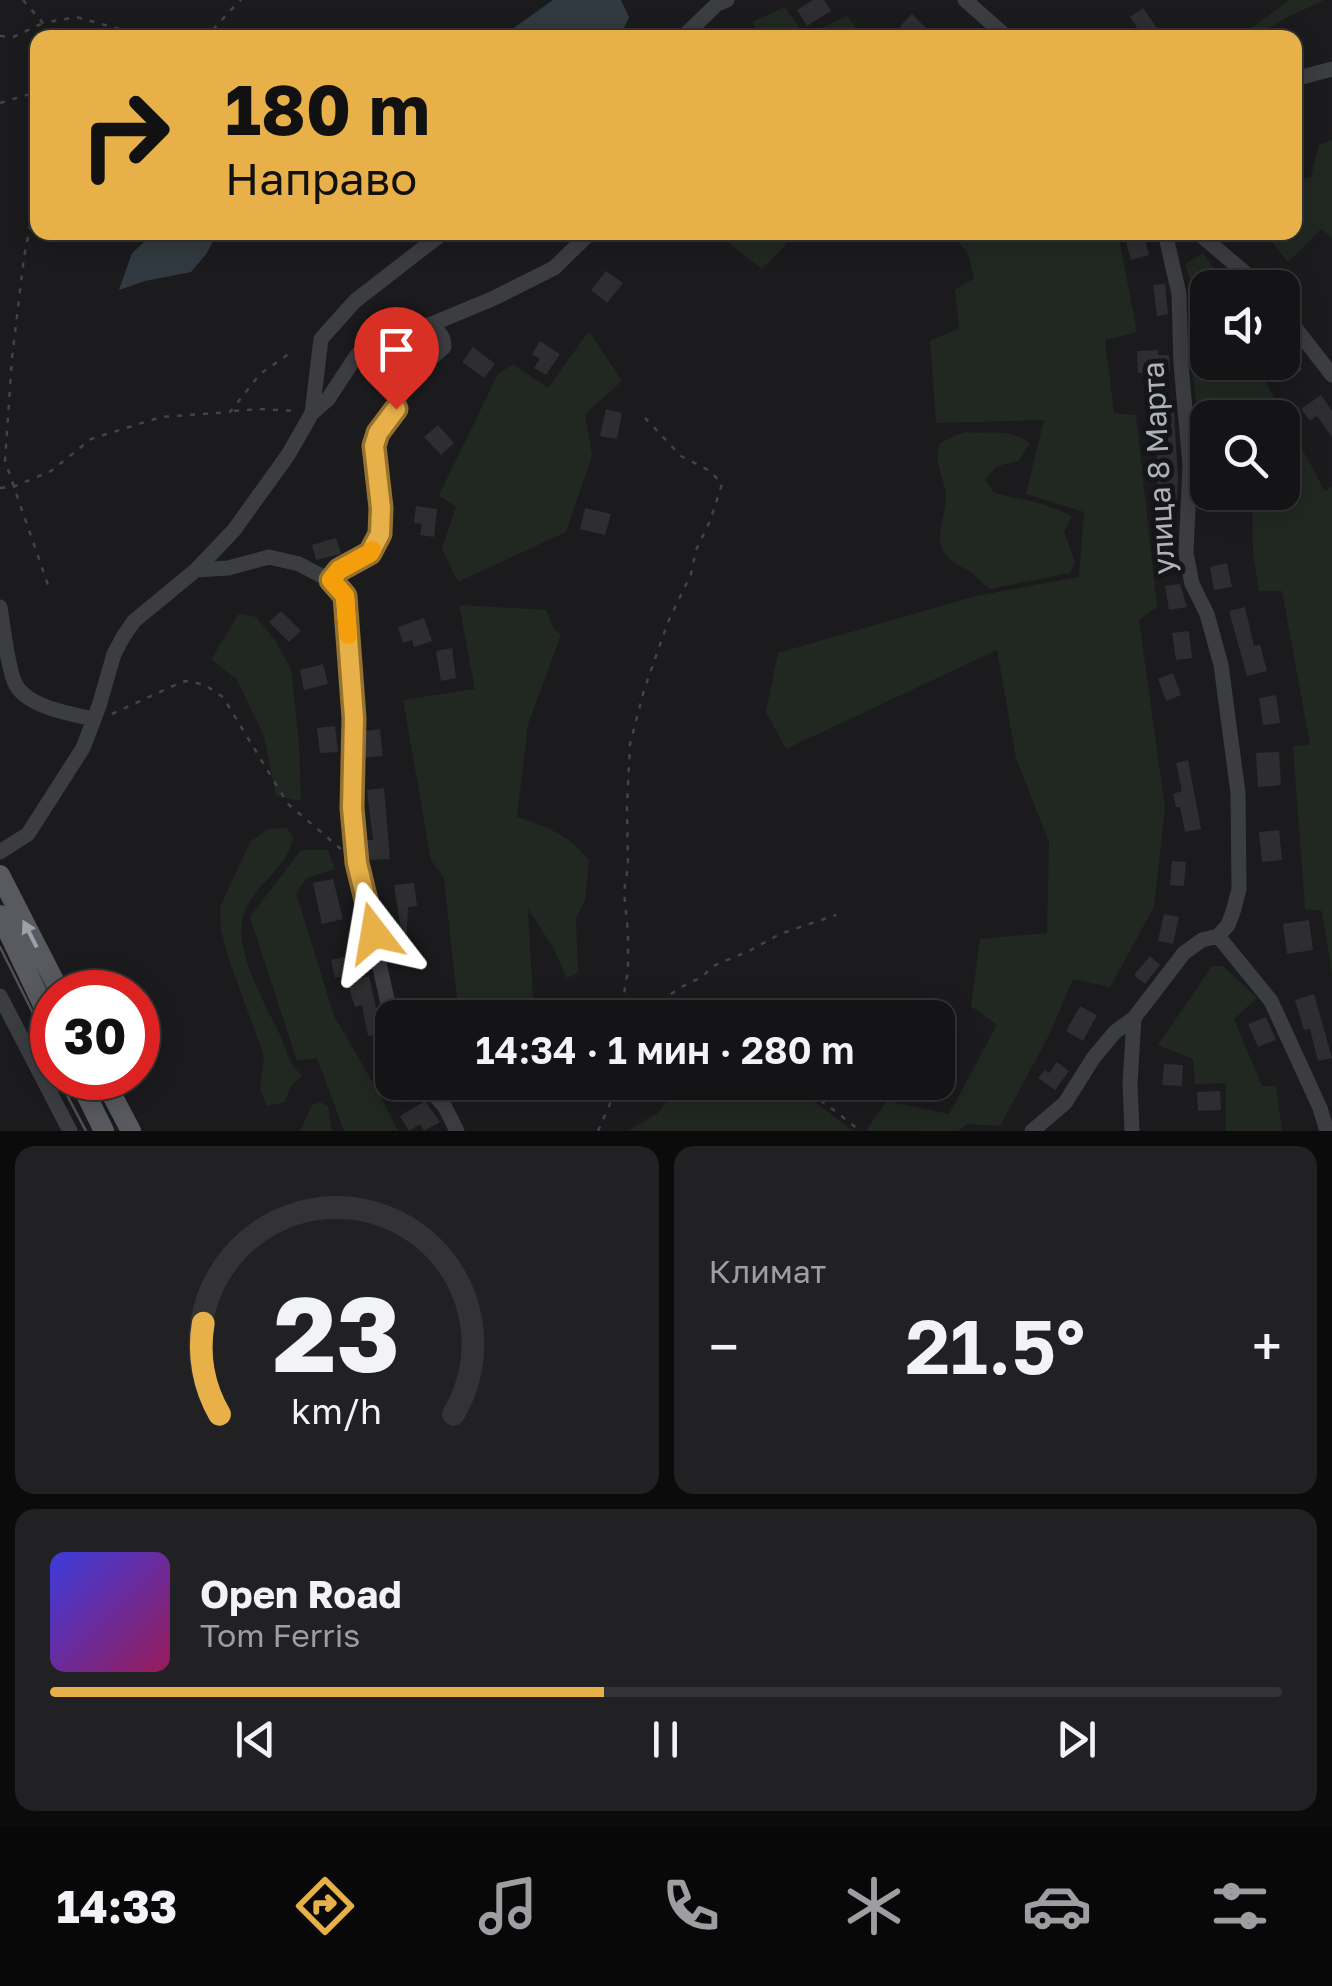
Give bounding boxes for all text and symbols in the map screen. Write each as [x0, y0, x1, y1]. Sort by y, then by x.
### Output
text: 180 m [225, 66, 430, 150]
icon: right [60, 70, 190, 200]
text: Направо [225, 151, 417, 205]
map controls [1190, 270, 1300, 510]
button: sound [1190, 270, 1300, 380]
pin [354, 307, 439, 410]
icon: arrive [369, 322, 424, 377]
street label: улица 8 Марта [1134, 361, 1182, 575]
button: search [1190, 400, 1300, 510]
position arrow [322, 881, 426, 985]
one-way arrow [22, 919, 39, 948]
speed limit sign: 30 [30, 970, 160, 1100]
text: 14:34 · 1 мин · 280 m [475, 1027, 855, 1072]
text: Климат [709, 1252, 826, 1290]
text: 23 [273, 1270, 400, 1395]
text: 21.5° [905, 1300, 1085, 1391]
text: − [709, 1313, 739, 1379]
text: + [1252, 1313, 1282, 1379]
text: km/h [291, 1389, 382, 1432]
text: Open Road [200, 1571, 402, 1616]
text: Tom Ferris [200, 1616, 360, 1654]
icon: previous [228, 1712, 283, 1767]
icon: pause [638, 1712, 693, 1767]
icon: next [1049, 1712, 1104, 1767]
icon: directions [290, 1871, 360, 1941]
icon: music [473, 1871, 543, 1941]
icon: phone [656, 1871, 726, 1941]
icon: climate [839, 1871, 909, 1941]
icon: car [1022, 1871, 1092, 1941]
icon: filters [1205, 1871, 1275, 1941]
text: 14:33 [57, 1879, 177, 1933]

